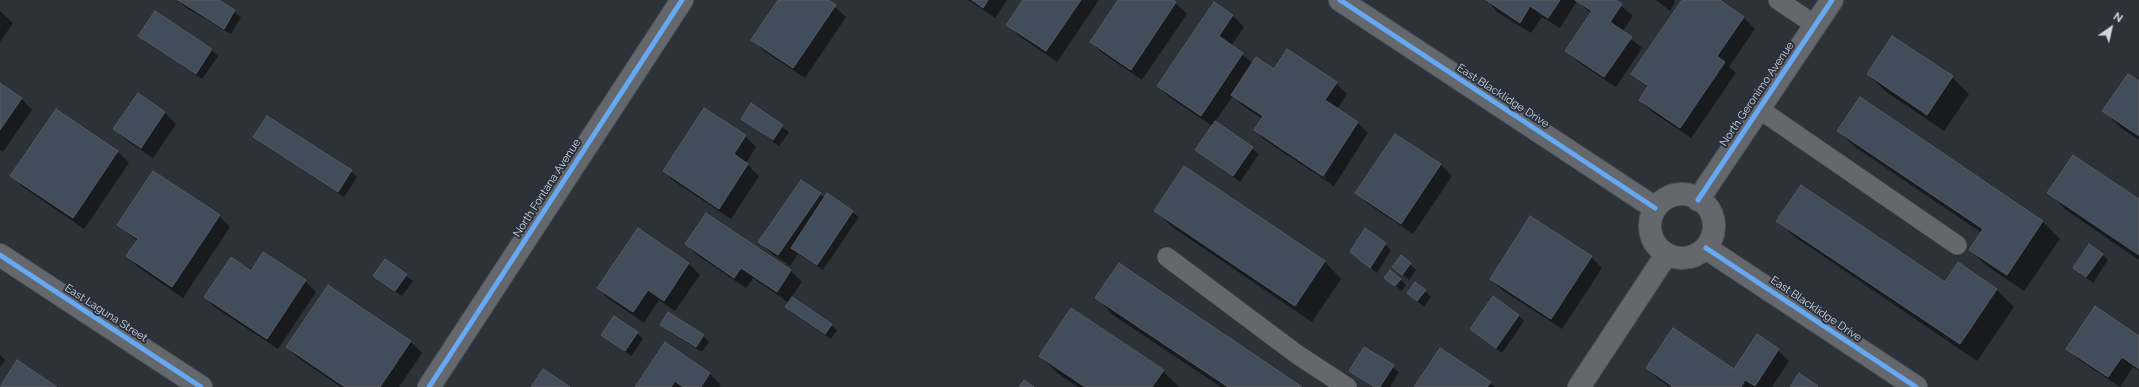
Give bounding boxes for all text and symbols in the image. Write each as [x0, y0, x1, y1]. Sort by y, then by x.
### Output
north arrow [2091, 8, 2131, 48]
text: N [2111, 10, 2125, 25]
street label: North Geronimo Avenue [1717, 39, 1797, 149]
street label: East Blacklidge Drive [1454, 61, 1552, 131]
street label: North Fontana Avenue [510, 137, 584, 239]
street label: East Blacklidge Drive [1768, 274, 1864, 344]
street label: East Laguna Street [62, 281, 150, 345]

